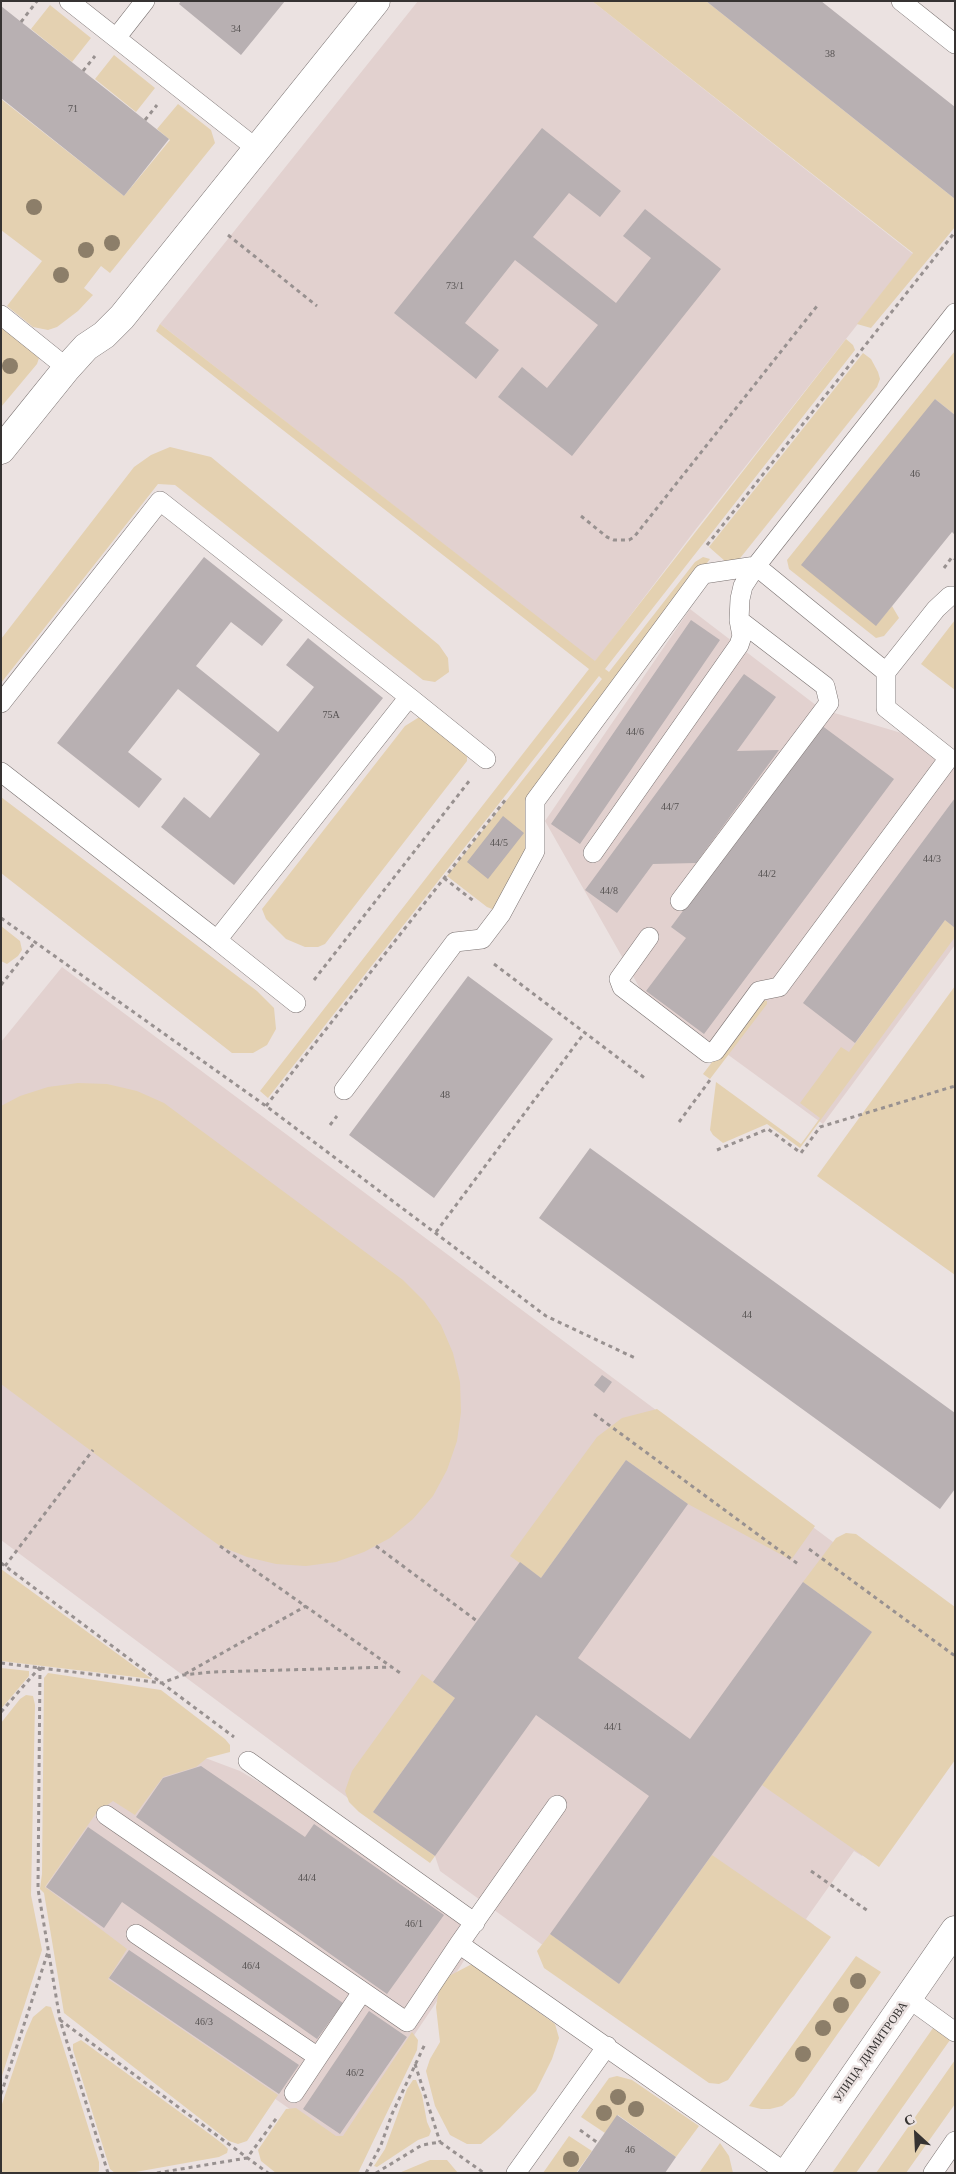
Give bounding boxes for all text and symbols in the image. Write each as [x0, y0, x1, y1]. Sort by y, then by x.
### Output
house number: 34 [231, 23, 241, 35]
house number: 38 [825, 48, 835, 60]
house number: 71 [68, 103, 78, 115]
house number: 73/1 [446, 280, 464, 292]
house number: 46 [910, 468, 920, 480]
house number: 75А [322, 709, 340, 721]
house number: 44/6 [626, 726, 644, 738]
house number: 44/7 [661, 801, 679, 813]
house number: 44/5 [490, 837, 508, 849]
house number: 44/3 [923, 853, 941, 865]
house number: 44/2 [758, 868, 776, 880]
house number: 44/8 [600, 885, 618, 897]
house number: 48 [440, 1089, 450, 1101]
house number: 44 [742, 1309, 752, 1321]
house number: 44/1 [604, 1721, 622, 1733]
house number: 44/4 [298, 1872, 316, 1884]
house number: 46/1 [405, 1918, 423, 1930]
house number: 46/4 [242, 1960, 260, 1972]
street label: УЛИЦА ДИМИТРОВА [831, 1999, 911, 2105]
house number: 46/3 [195, 2016, 213, 2028]
house number: 46/2 [346, 2067, 364, 2079]
north arrow [891, 2109, 941, 2159]
text: С [902, 2111, 917, 2129]
house number: 46 [625, 2144, 635, 2156]

